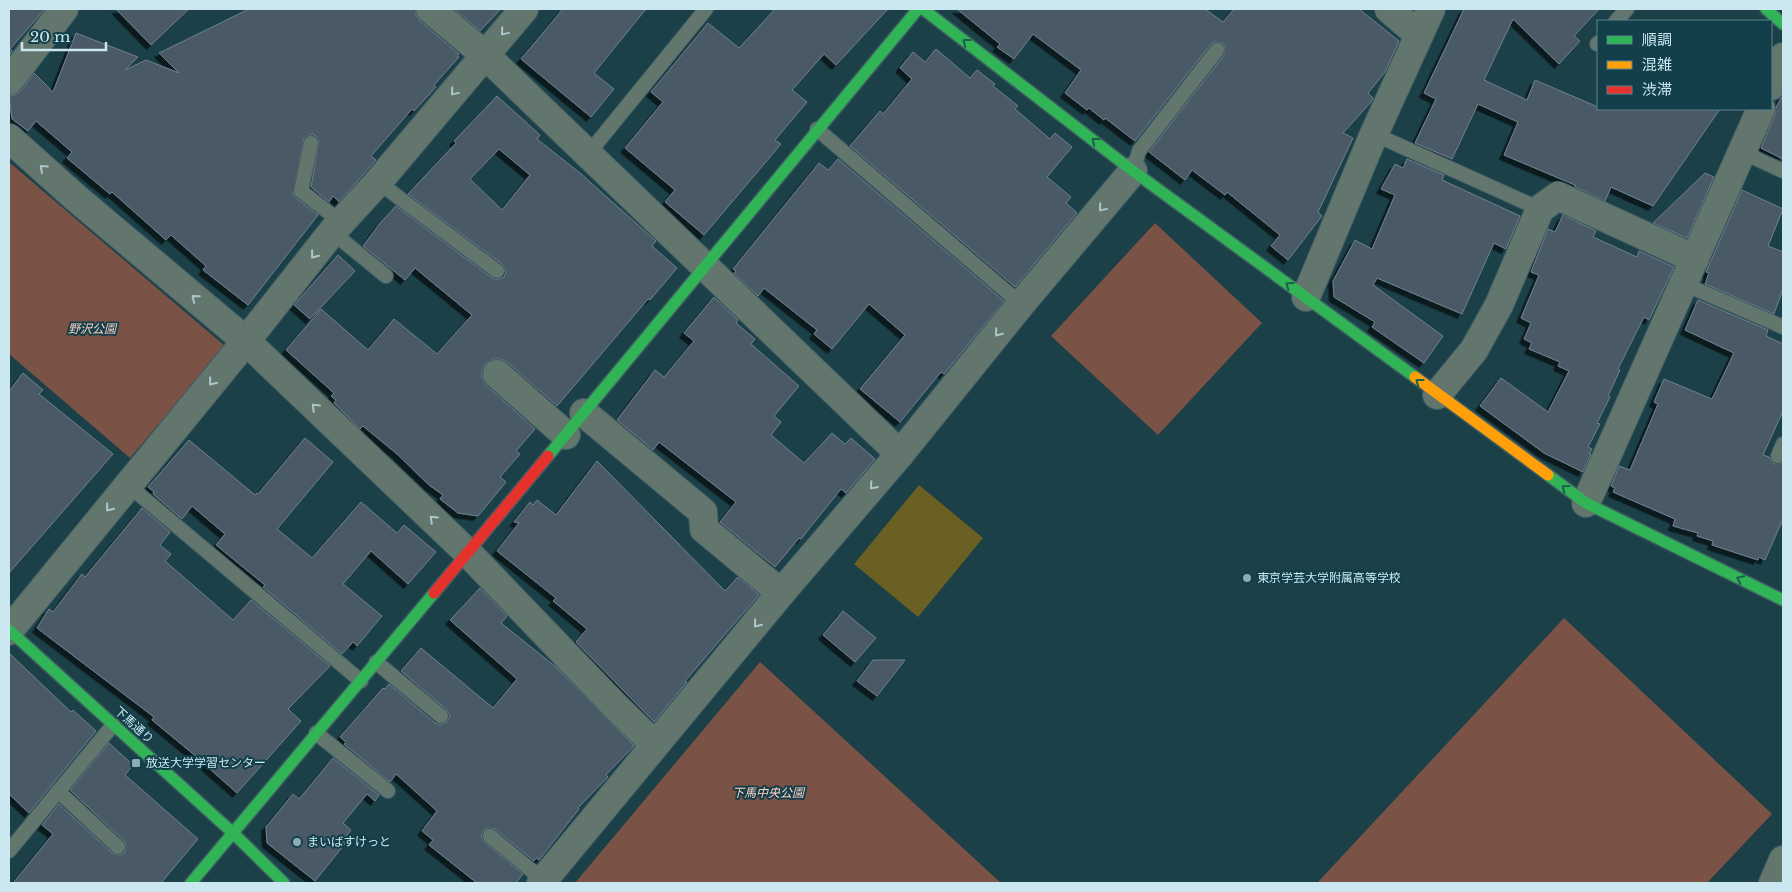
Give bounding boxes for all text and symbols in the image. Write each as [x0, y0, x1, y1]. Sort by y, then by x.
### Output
scale bar [22, 20, 106, 52]
legend [1597, 20, 1772, 110]
one-way arrow [502, 26, 510, 35]
text: 20 m [30, 27, 70, 46]
text: 順調 [1642, 30, 1672, 49]
one-way arrow [962, 39, 972, 48]
text: 混雑 [1642, 55, 1672, 74]
text: 渋滞 [1642, 80, 1672, 99]
one-way arrow [450, 87, 459, 96]
one-way arrow [1092, 139, 1101, 147]
one-way arrow [39, 165, 48, 174]
one-way arrow [1098, 203, 1107, 212]
one-way arrow [311, 249, 319, 258]
one-way arrow [1285, 282, 1295, 291]
one-way arrow [192, 295, 201, 304]
park label: 野沢公園 [68, 321, 118, 336]
one-way arrow [995, 327, 1003, 336]
one-way arrow [209, 376, 218, 385]
one-way arrow [1415, 379, 1425, 388]
one-way arrow [312, 404, 321, 413]
one-way arrow [870, 481, 879, 490]
one-way arrow [1561, 485, 1571, 494]
one-way arrow [107, 502, 115, 511]
one-way arrow [429, 516, 438, 525]
place label: 東京学芸大学附属高等学校 [1257, 570, 1401, 585]
marker: 東京学芸大学附属高等学校 [1241, 572, 1253, 584]
one-way arrow [1736, 575, 1745, 585]
one-way arrow [753, 618, 762, 627]
street label: 下馬通り [111, 703, 157, 746]
place label: 放送大学学習センター [146, 755, 266, 770]
marker: 放送大学学習センター [130, 757, 142, 769]
park label: 下馬中央公園 [732, 785, 806, 800]
place label: まいばすけっと [307, 834, 391, 849]
marker: まいばすけっと [291, 836, 303, 848]

